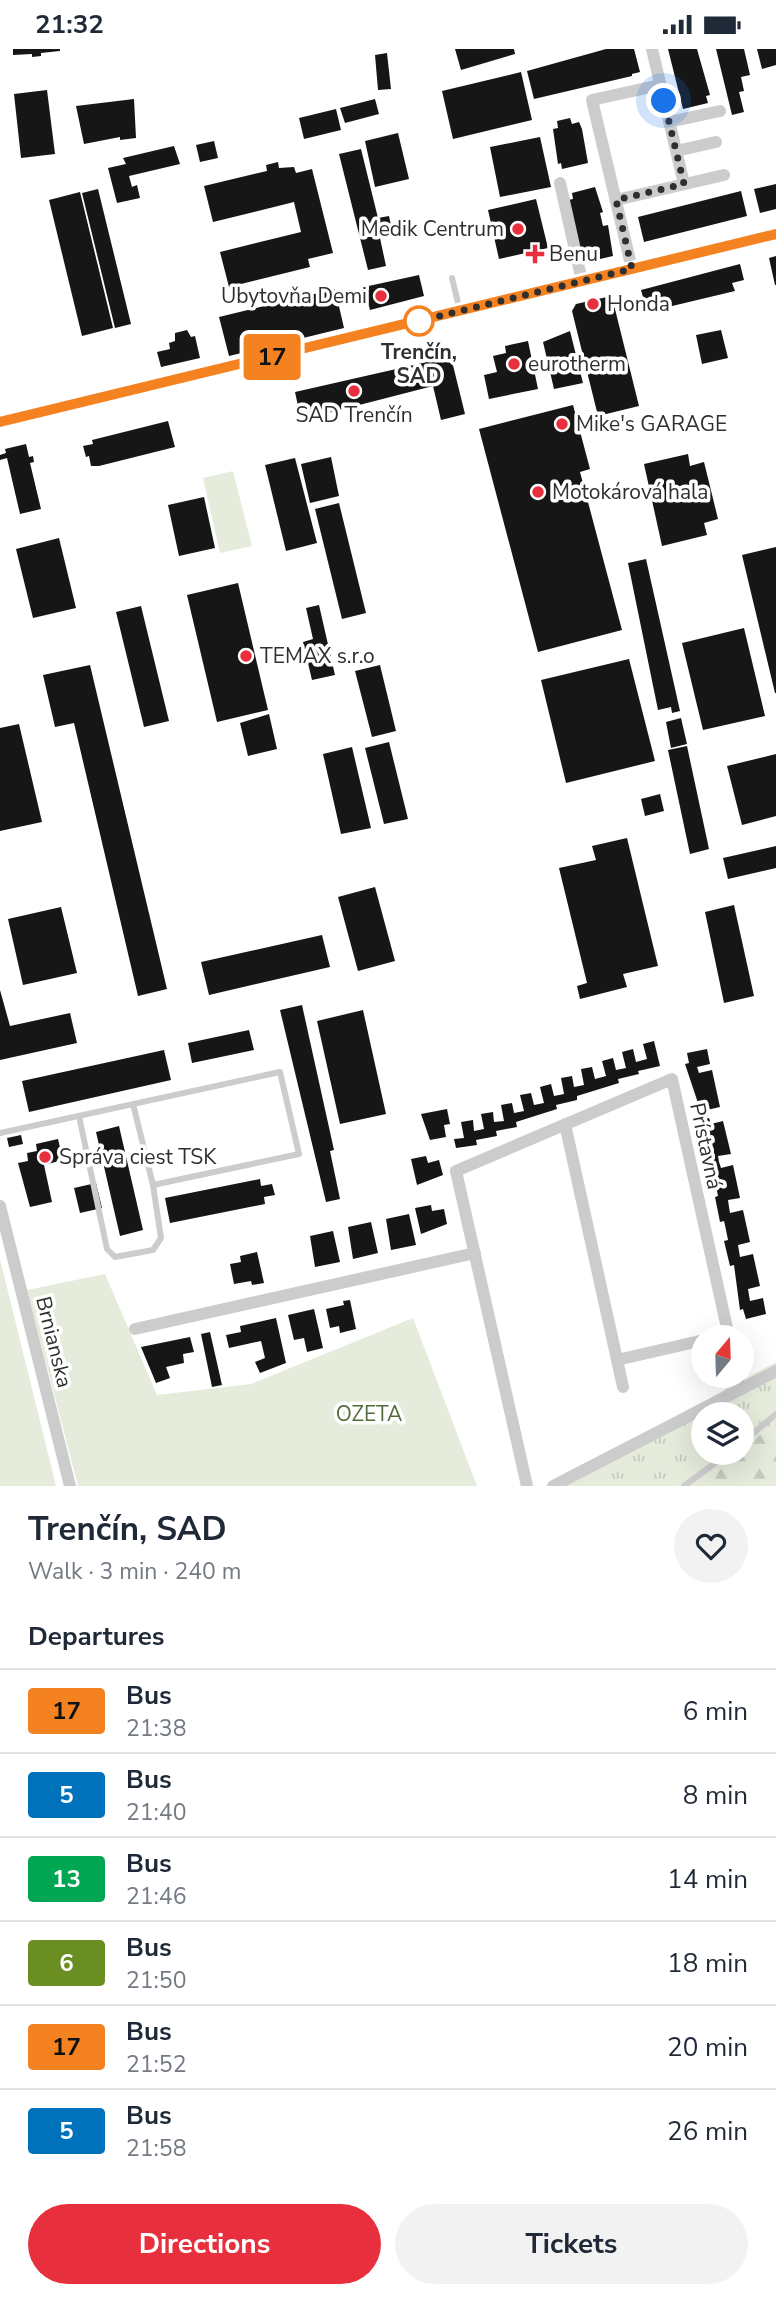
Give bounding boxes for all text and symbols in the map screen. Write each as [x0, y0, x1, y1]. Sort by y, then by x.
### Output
text: 21:32 [35, 7, 104, 42]
your location [646, 83, 681, 118]
place label: Medik Centrum [361, 215, 504, 243]
marker: Medik Centrum [510, 221, 526, 237]
place label: Benu [549, 240, 598, 268]
marker: Benu [527, 246, 543, 262]
place label: Ubytovňa Demi [221, 282, 367, 310]
marker: Ubytovňa Demi [373, 288, 389, 304]
place label: Honda [607, 290, 670, 318]
marker: Honda [585, 296, 601, 312]
marker: Trenčín, SAD [404, 306, 434, 336]
line badge: 17 [240, 334, 304, 380]
place label: Trenčín, SAD [381, 338, 457, 390]
text: 17 [258, 341, 286, 373]
place label: eurotherm [528, 350, 626, 378]
marker: eurotherm [506, 356, 522, 372]
marker: SAD Trenčín [346, 383, 362, 399]
place label: SAD Trenčín [295, 401, 413, 429]
place label: Mike's GARAGE [576, 410, 727, 438]
marker: Mike's GARAGE [554, 416, 570, 432]
place label: Motokárová hala [552, 478, 708, 506]
marker: Motokárová hala [530, 484, 546, 500]
place label: TEMAX s.r.o [260, 642, 375, 670]
marker: TEMAX s.r.o [238, 648, 254, 664]
street label: Prístavná [683, 1100, 729, 1192]
place label: Správa ciest TSK [59, 1143, 217, 1171]
marker: Správa ciest TSK [37, 1149, 53, 1165]
street label: Brnianska [29, 1293, 79, 1391]
north arrow [691, 1325, 754, 1388]
map controls [691, 1325, 754, 1465]
park label: OZETA [336, 1400, 402, 1428]
button: layers [691, 1402, 754, 1465]
text: Trenčín, SAD [28, 1507, 227, 1552]
button: heart [674, 1509, 748, 1583]
text: Walk · 3 min · 240 m [28, 1556, 241, 1587]
text: Departures [28, 1619, 164, 1654]
text: Bus [126, 1678, 172, 1713]
text: 6 min [683, 1694, 748, 1729]
text: 17 [52, 1695, 81, 1727]
text: 21:38 [126, 1713, 186, 1744]
text: Bus [126, 1762, 172, 1797]
text: 8 min [683, 1778, 748, 1813]
text: 5 [59, 1779, 74, 1811]
text: 21:40 [126, 1797, 186, 1828]
text: Bus [126, 1846, 172, 1881]
text: 14 min [667, 1862, 748, 1897]
text: 13 [52, 1863, 81, 1895]
text: 21:46 [126, 1881, 186, 1912]
text: Bus [126, 1930, 172, 1965]
text: 18 min [667, 1946, 748, 1981]
text: 6 [59, 1947, 74, 1979]
text: 21:50 [126, 1965, 186, 1996]
text: Bus [126, 2014, 172, 2049]
text: 20 min [667, 2030, 748, 2065]
text: 17 [52, 2031, 81, 2063]
text: 21:52 [126, 2049, 186, 2080]
text: Bus [126, 2098, 172, 2133]
text: 26 min [667, 2114, 748, 2149]
text: 5 [59, 2115, 74, 2147]
text: 21:58 [126, 2133, 186, 2164]
button: Directions [28, 2204, 381, 2284]
button: Tickets [395, 2204, 748, 2284]

